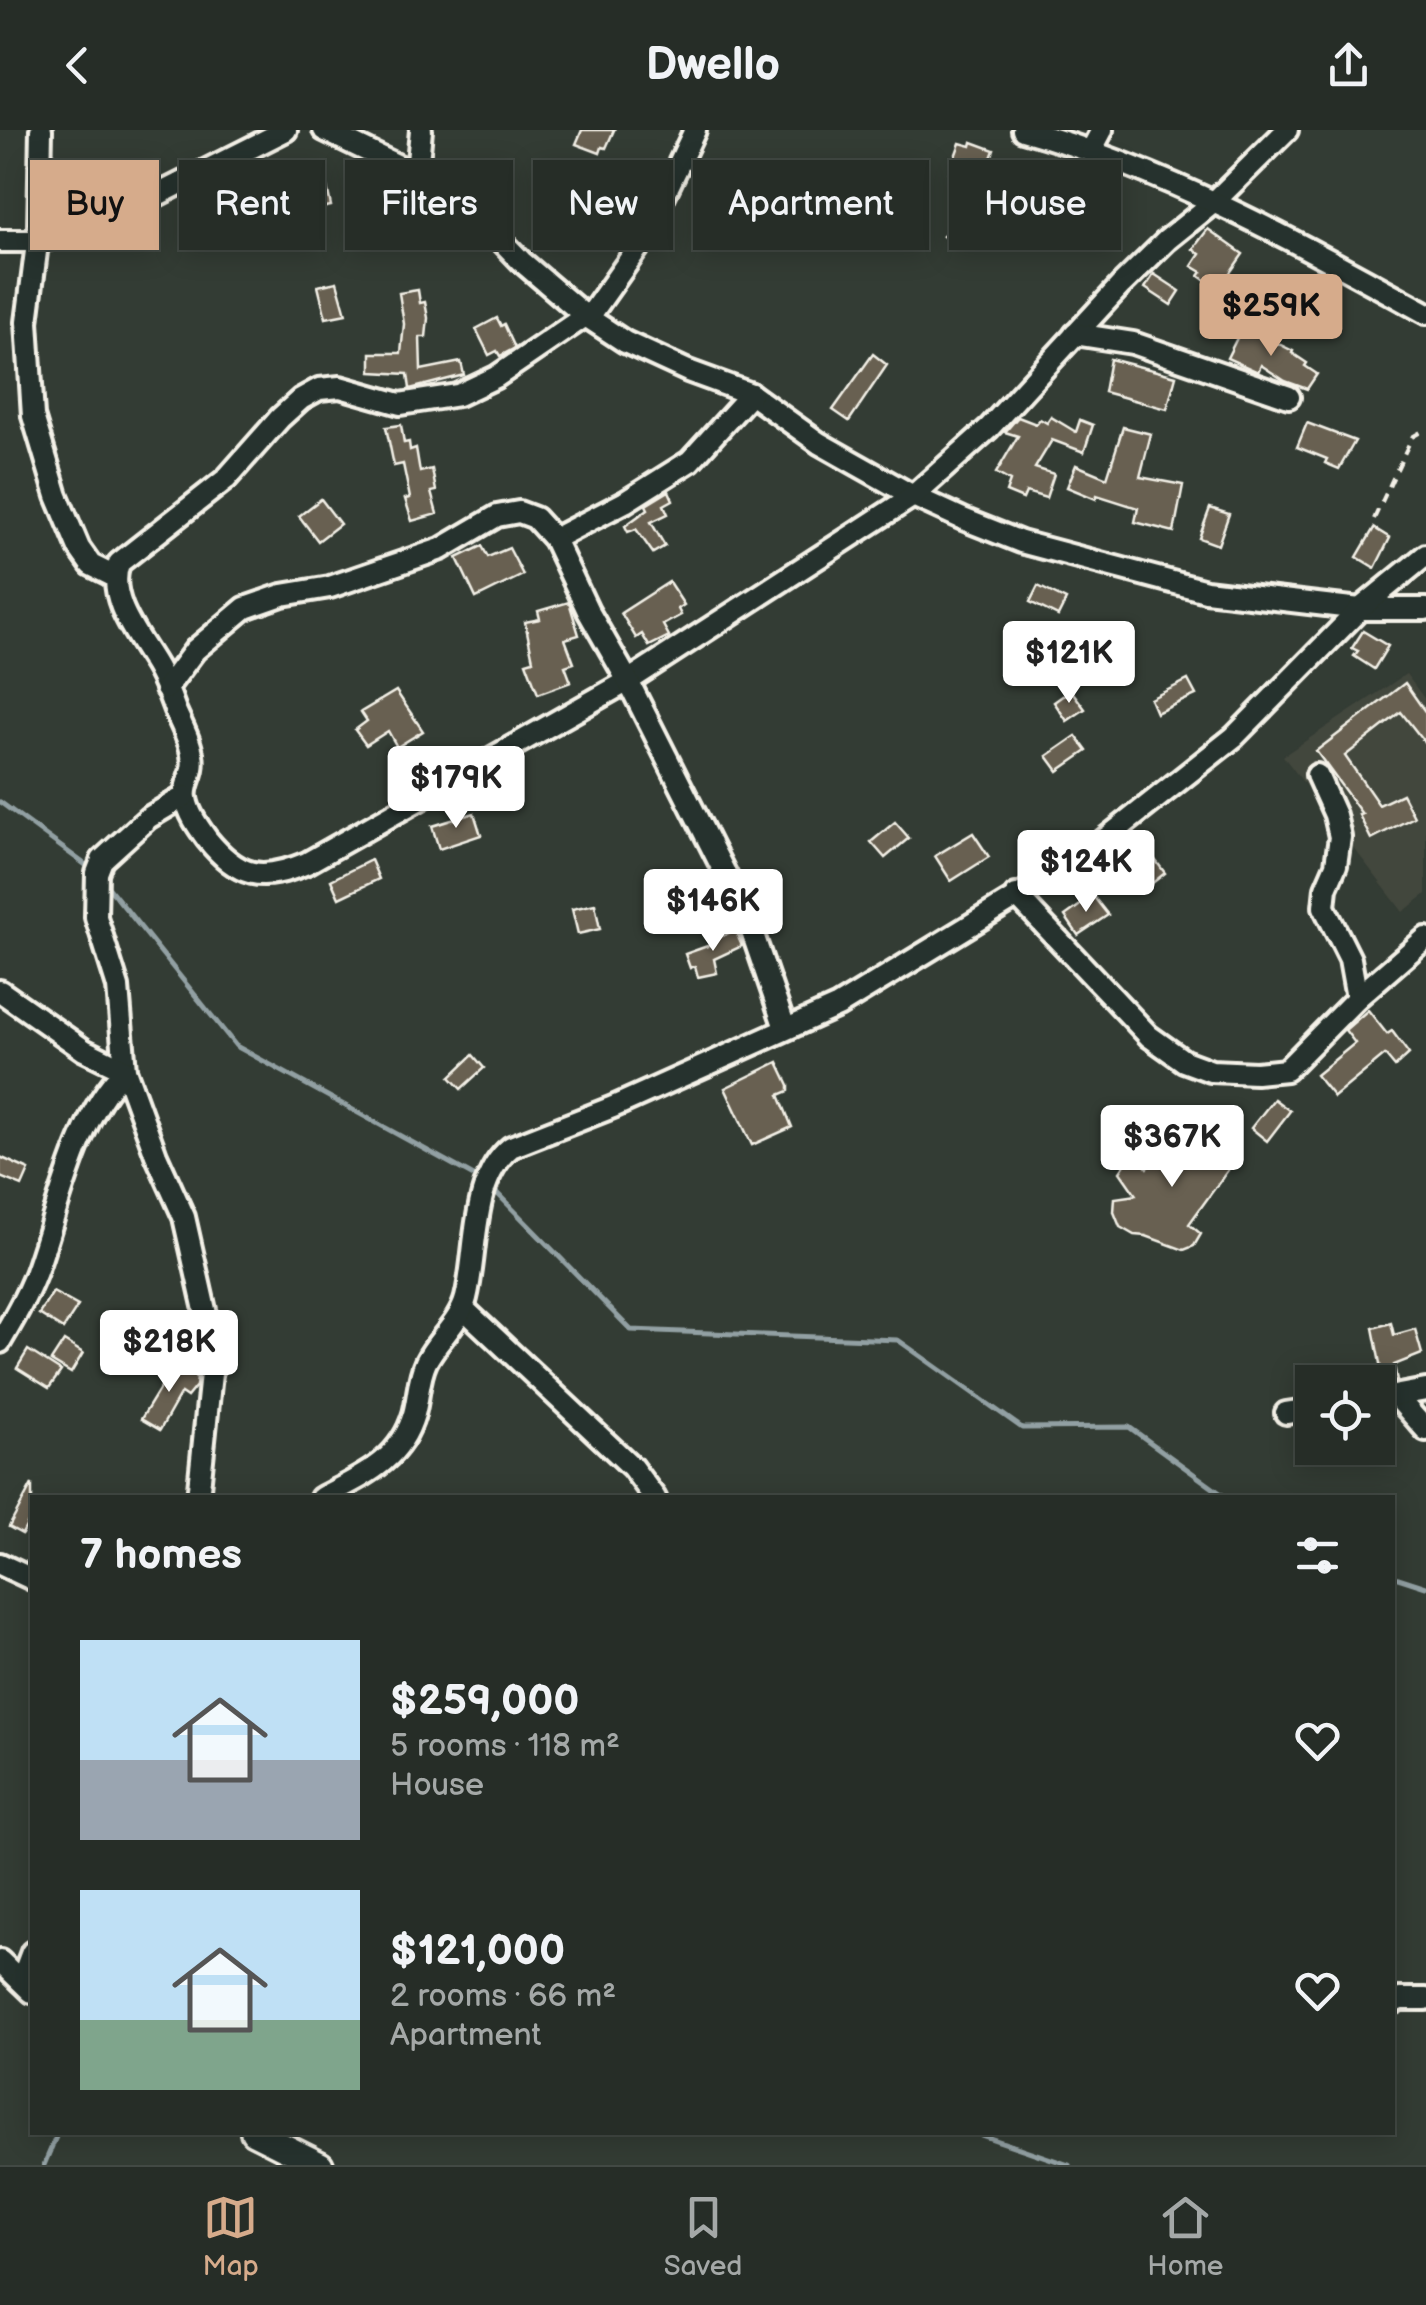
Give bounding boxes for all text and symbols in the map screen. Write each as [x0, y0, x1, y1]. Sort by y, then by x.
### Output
icon: back [50, 38, 105, 93]
text: Dwello [646, 38, 780, 93]
icon: share [1321, 38, 1376, 93]
chip: Buy [30, 160, 159, 250]
chip: Rent [179, 160, 325, 250]
chip: Filters [345, 160, 513, 250]
chip: New [533, 160, 673, 250]
chip: Apartment [693, 160, 929, 250]
chip: House [949, 160, 1121, 250]
pin: $259K [1201, 274, 1341, 359]
text: $259K [1221, 287, 1321, 326]
pin: $121K [999, 621, 1139, 706]
text: $121K [1025, 634, 1113, 673]
pin: $179K [386, 746, 526, 831]
text: $179K [410, 759, 502, 798]
pin: $124K [1016, 830, 1156, 915]
text: $124K [1039, 843, 1133, 882]
pin: $146K [643, 869, 783, 954]
text: $146K [666, 882, 760, 921]
pin: $367K [1102, 1105, 1242, 1190]
text: $367K [1123, 1118, 1221, 1157]
pin: $218K [99, 1310, 239, 1395]
text: $218K [122, 1323, 216, 1362]
map controls [1295, 1365, 1395, 1465]
button: locate [1295, 1365, 1395, 1465]
icon: filters [1290, 1528, 1345, 1583]
text: 7 homes [80, 1530, 242, 1581]
text: $259,000 [390, 1676, 580, 1727]
icon: home [160, 1680, 280, 1800]
icon: heart [1290, 1713, 1345, 1768]
text: 5 rooms · 118 m² [390, 1727, 620, 1766]
text: House [390, 1766, 484, 1805]
text: $121,000 [390, 1926, 565, 1977]
icon: home [160, 1930, 280, 2050]
icon: heart [1290, 1963, 1345, 2018]
text: 2 rooms · 66 m² [390, 1977, 616, 2016]
text: Apartment [390, 2016, 541, 2055]
tab: Map [203, 2190, 259, 2283]
tab: Saved [664, 2190, 742, 2283]
tab: Home [1147, 2190, 1223, 2283]

